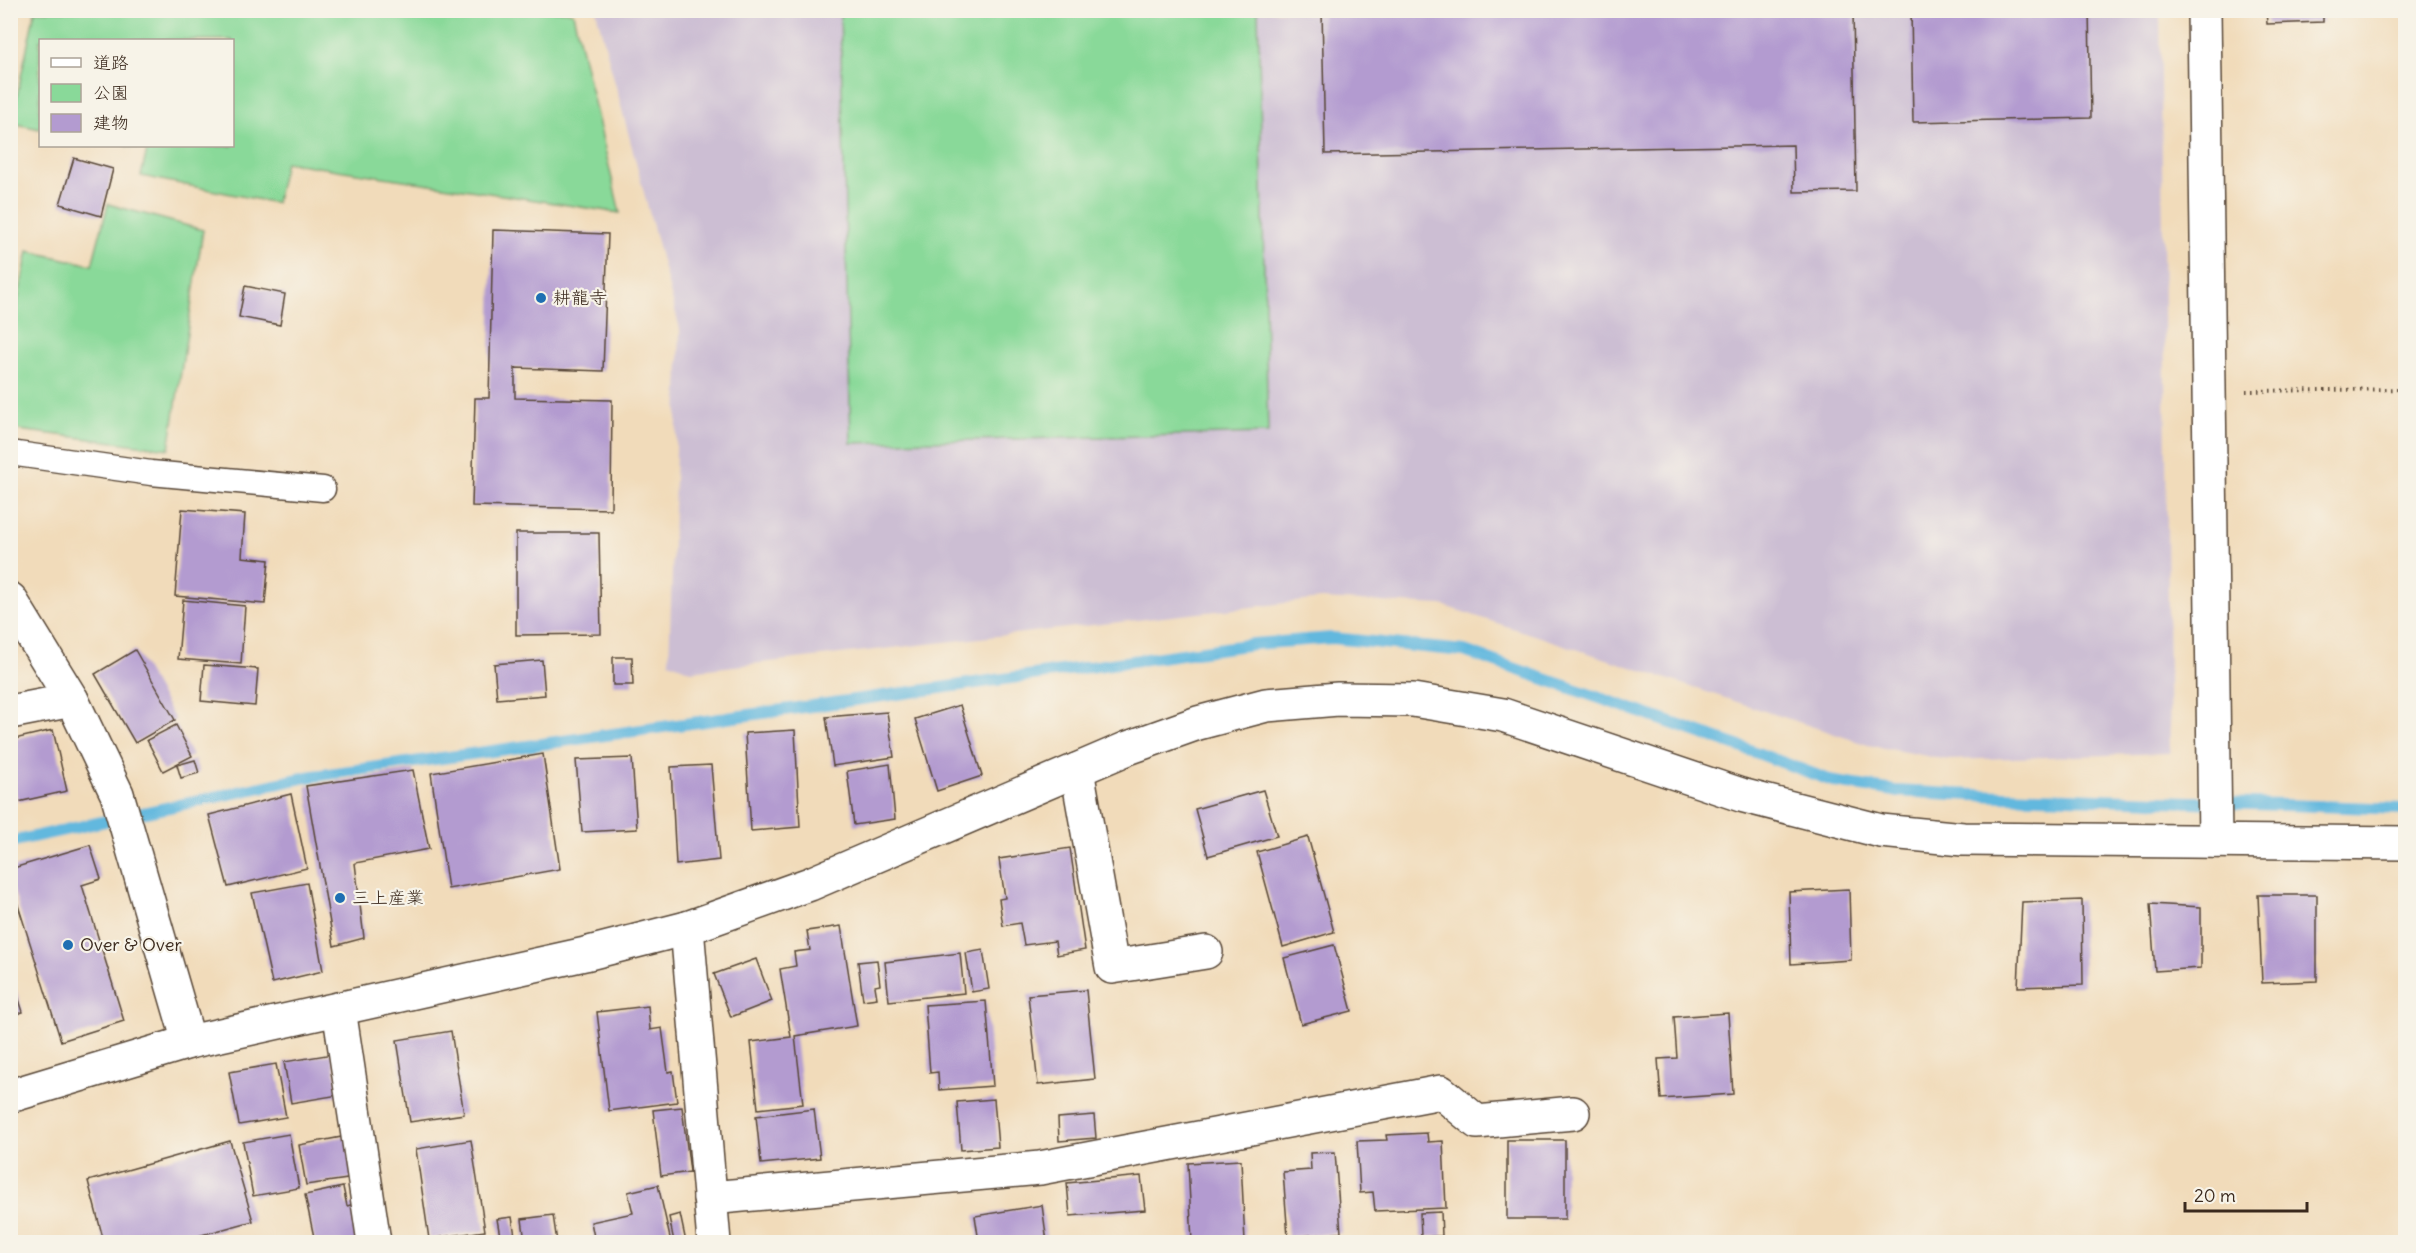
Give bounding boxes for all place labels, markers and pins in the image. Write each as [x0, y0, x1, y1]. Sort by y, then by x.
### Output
place label: 耕龍寺 [553, 286, 607, 309]
marker: 耕龍寺 [534, 291, 548, 305]
place label: 三上産業 [352, 886, 424, 909]
marker: 三上産業 [333, 891, 347, 905]
place label: Over & Over [80, 933, 182, 956]
marker: Over & Over [61, 938, 75, 952]

